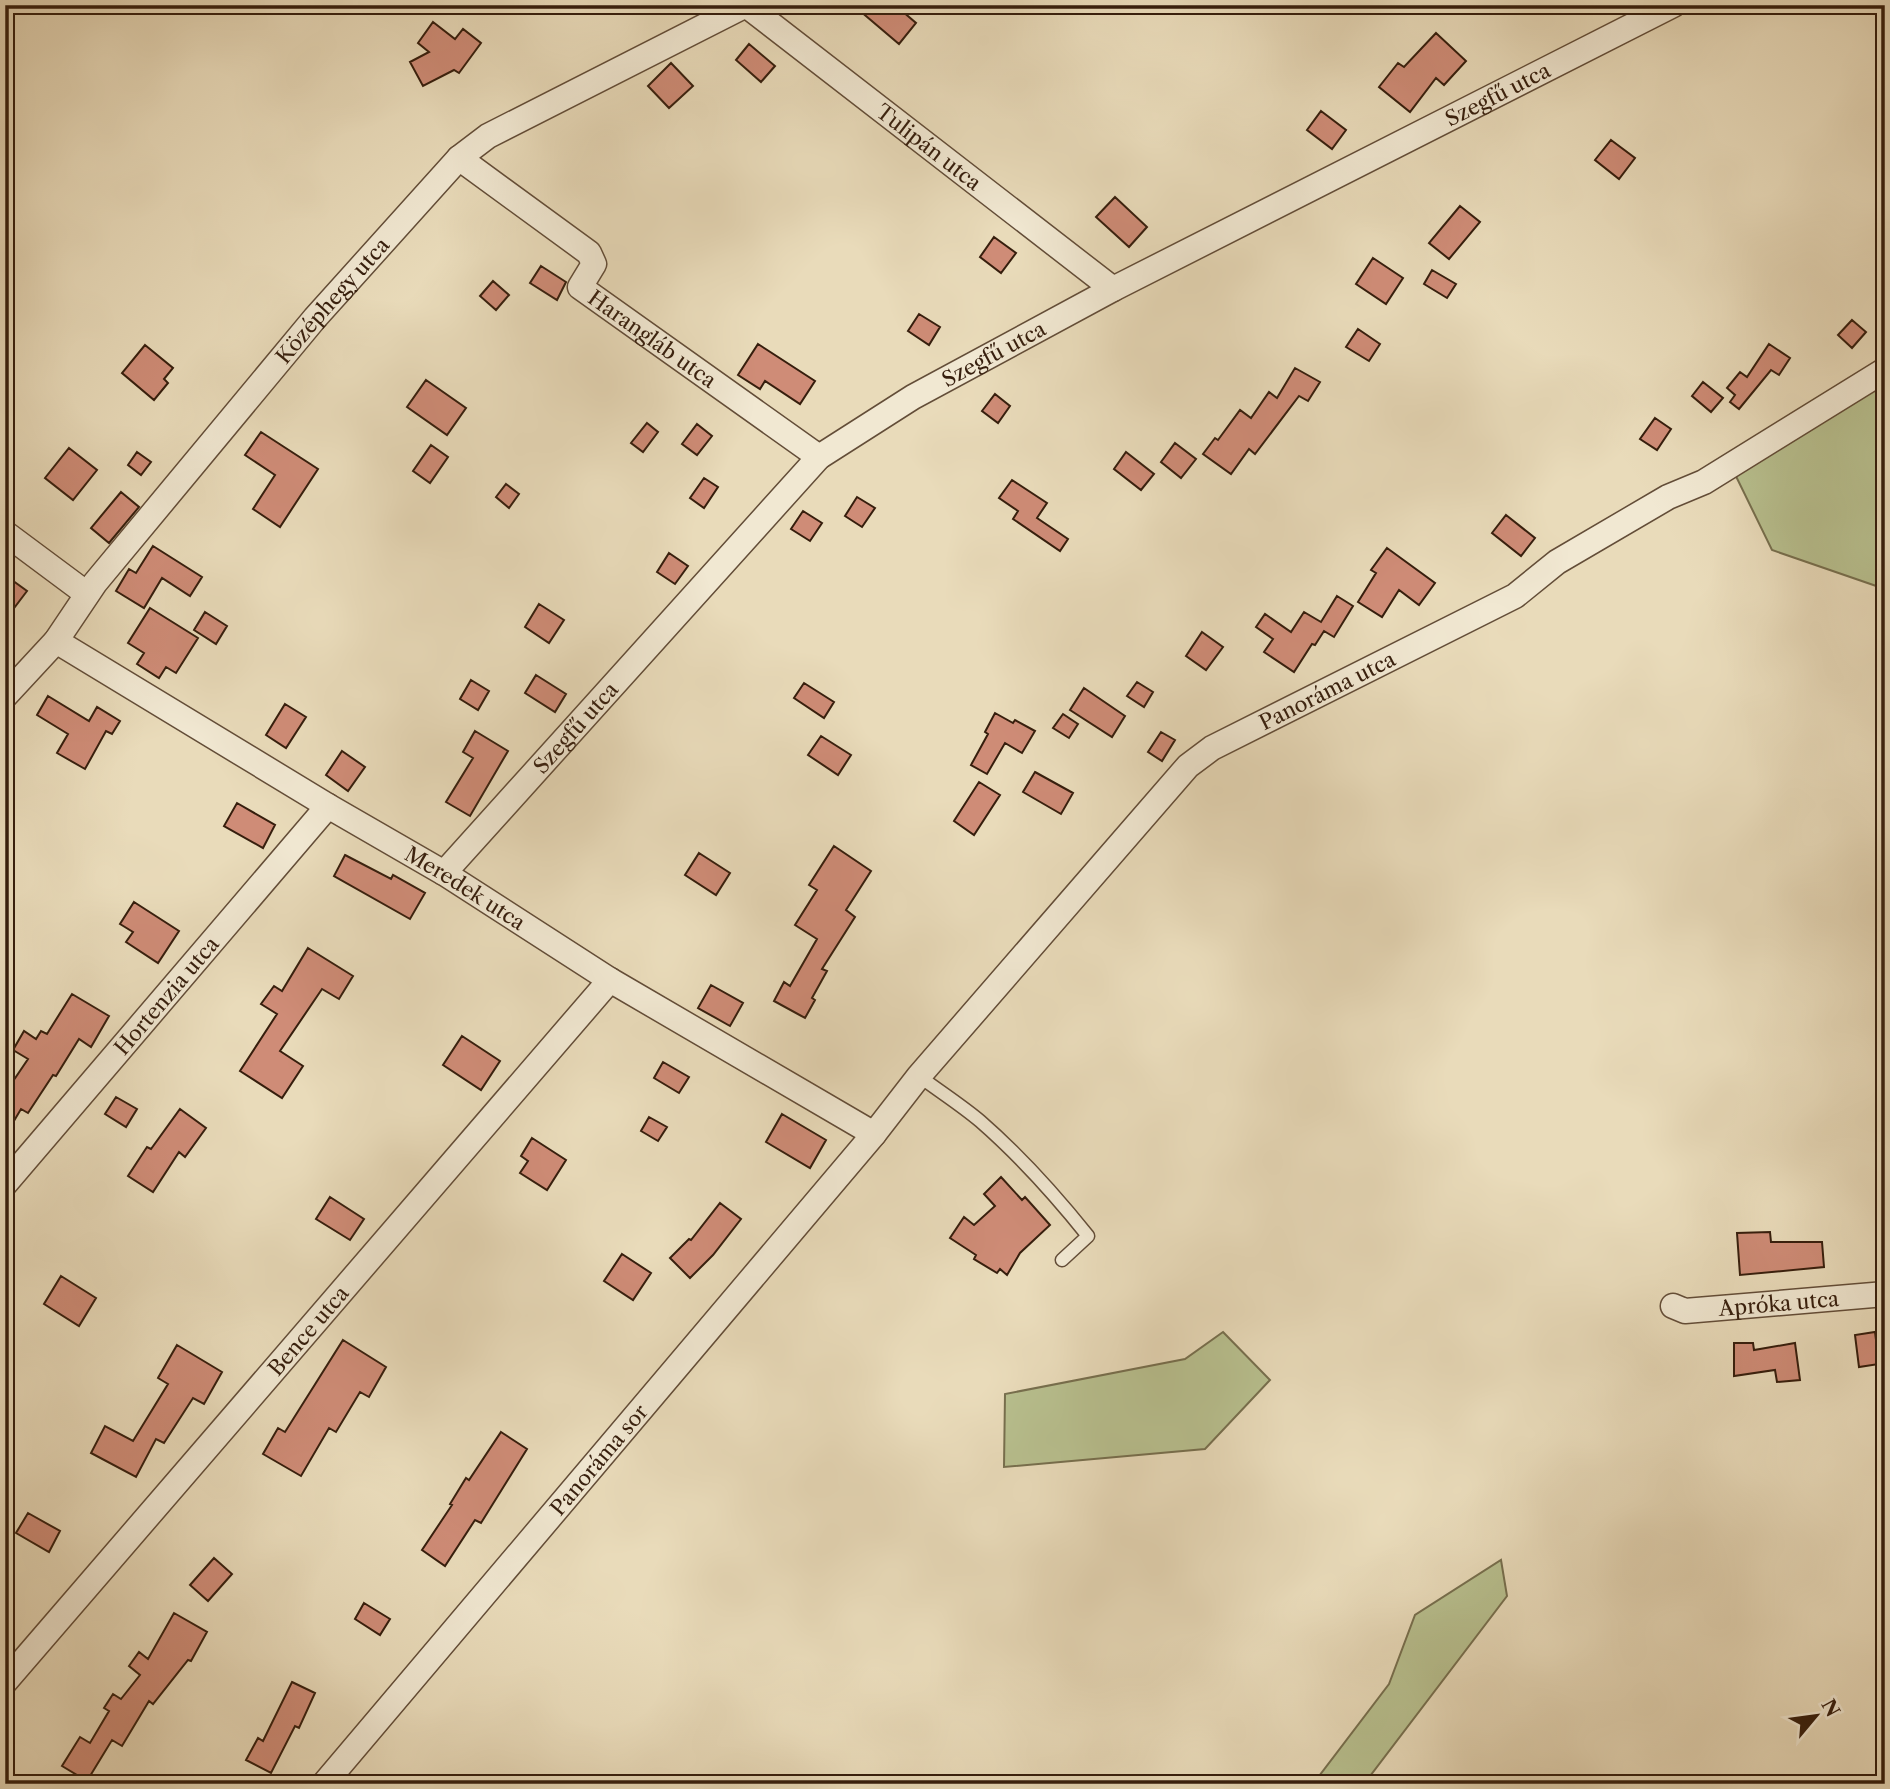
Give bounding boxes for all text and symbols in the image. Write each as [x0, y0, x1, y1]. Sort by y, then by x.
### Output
street label: Szegfű utca [1441, 57, 1555, 131]
street label: Tulipán utca [872, 98, 987, 196]
street label: Középhegy utca [270, 231, 395, 368]
street label: Harangláb utca [584, 285, 722, 393]
street label: Szegfű utca [937, 315, 1050, 392]
street label: Panoráma utca [1255, 645, 1400, 735]
street label: Szegfű utca [528, 676, 623, 778]
street label: Meredek utca [401, 841, 531, 935]
street label: Hortenzia utca [109, 930, 224, 1060]
street label: Bence utca [262, 1280, 354, 1381]
street label: Apróka utca [1717, 1285, 1841, 1321]
street label: Panoráma sor [545, 1399, 653, 1520]
north arrow [1782, 1680, 1852, 1750]
text: N [1816, 1695, 1844, 1721]

